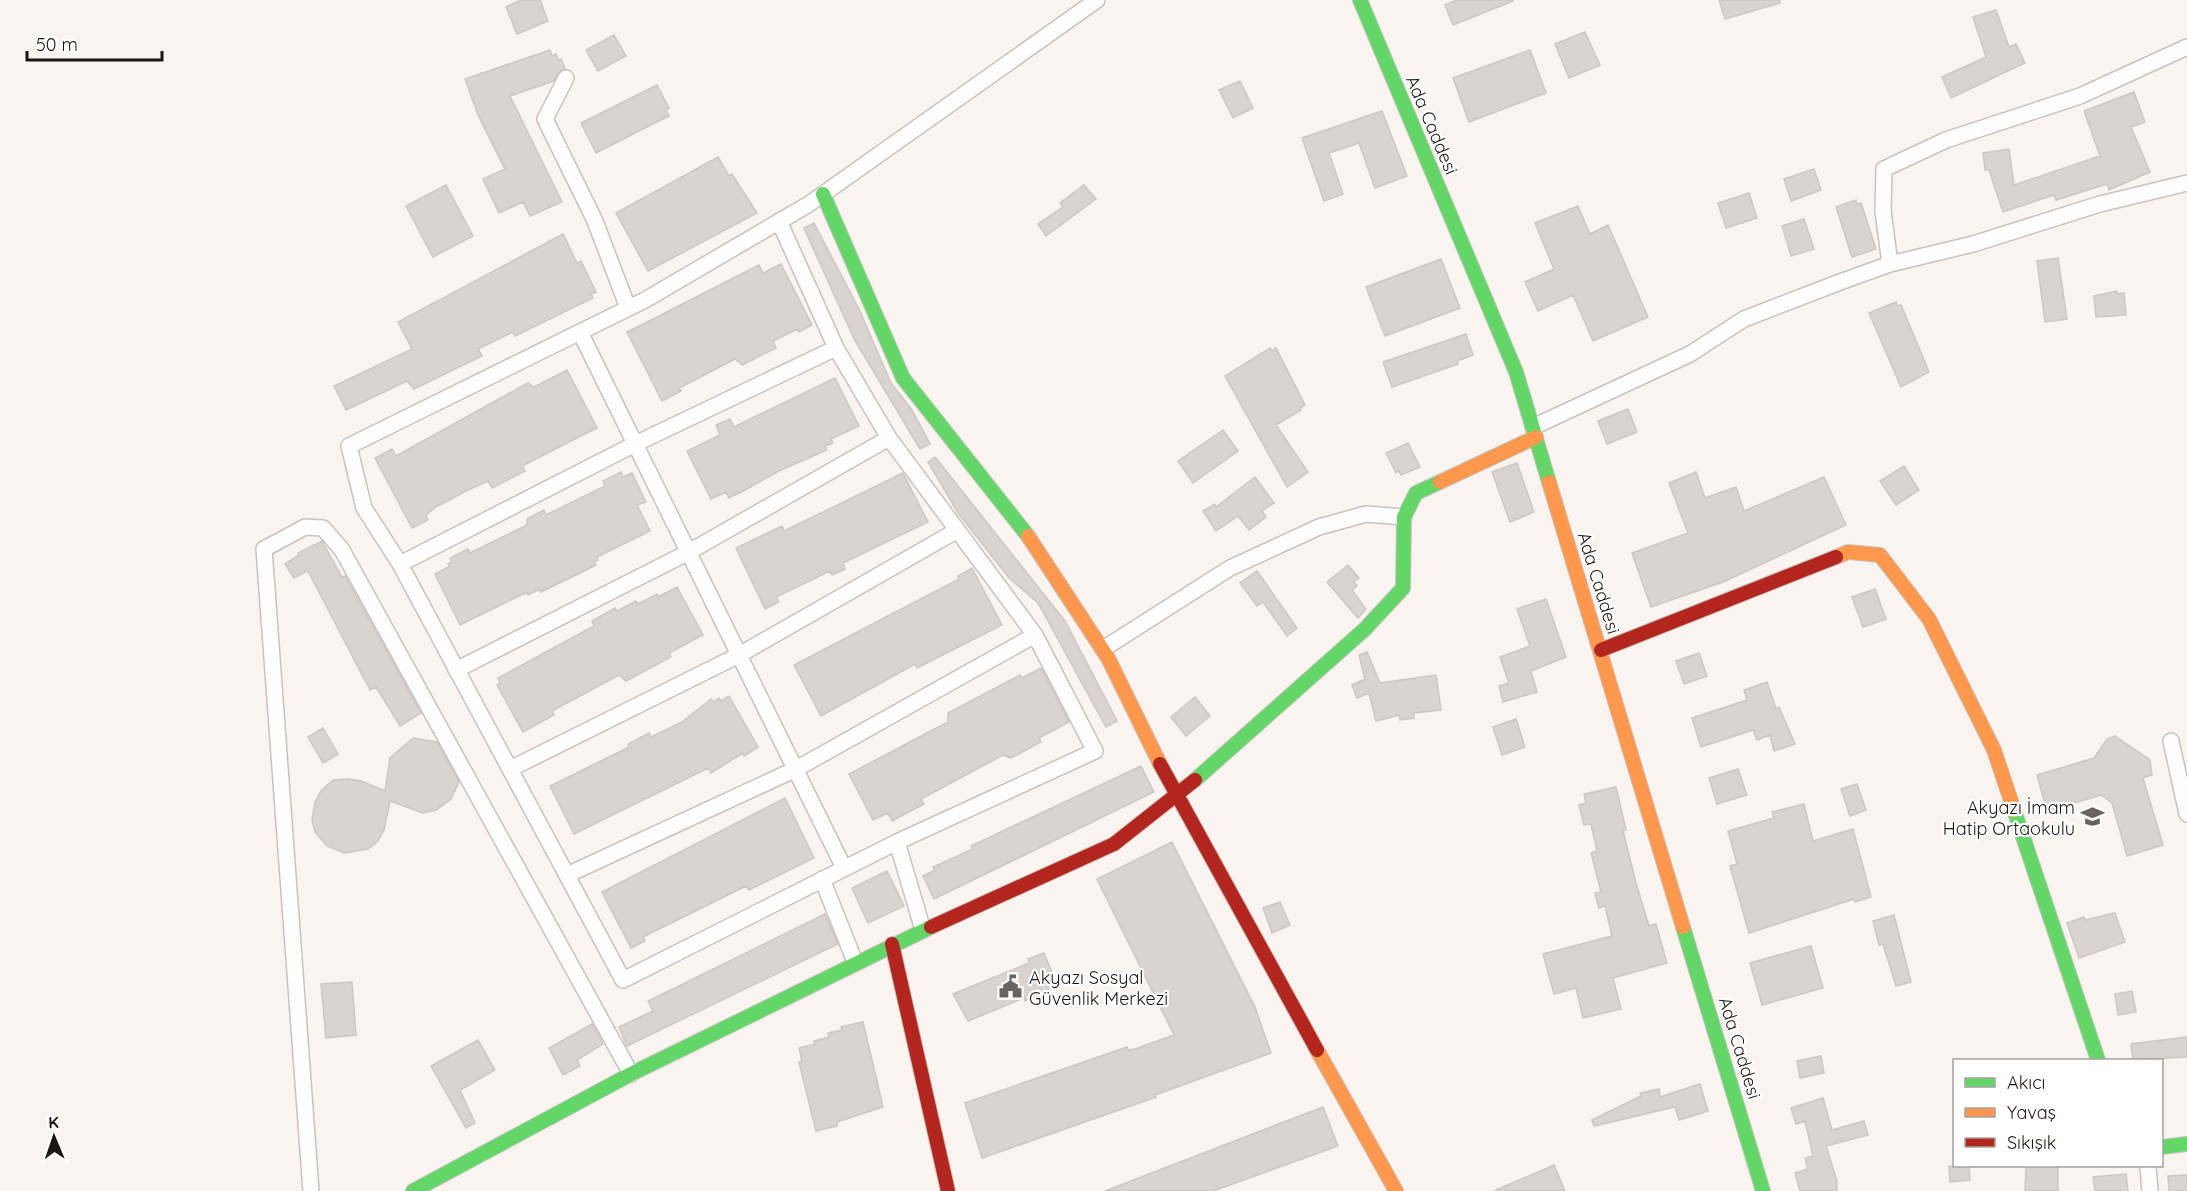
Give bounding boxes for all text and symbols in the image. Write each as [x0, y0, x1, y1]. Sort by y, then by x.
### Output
scale bar [27, 24, 162, 62]
text: 50 m [36, 33, 78, 56]
street label: Ada Caddesi [1401, 72, 1463, 178]
street label: Ada Caddesi [1573, 529, 1625, 637]
place label: Akyazı İmam Hatip Ortaokulu [1943, 796, 2075, 840]
school or university icon: Akyazı İmam Hatip Ortaokulu [2080, 804, 2106, 830]
place label: Akyazı Sosyal Güvenlik Merkezi [1029, 966, 1168, 1010]
public building icon: Akyazı Sosyal Güvenlik Merkezi [998, 974, 1024, 1000]
street label: Ada Caddesi [1714, 994, 1766, 1102]
legend [1953, 1059, 2163, 1167]
text: Akıcı [2007, 1071, 2045, 1094]
text: Yavaş [2007, 1101, 2056, 1124]
north arrow [24, 1107, 84, 1167]
text: K [48, 1112, 59, 1132]
text: Sıkışık [2007, 1131, 2056, 1154]

